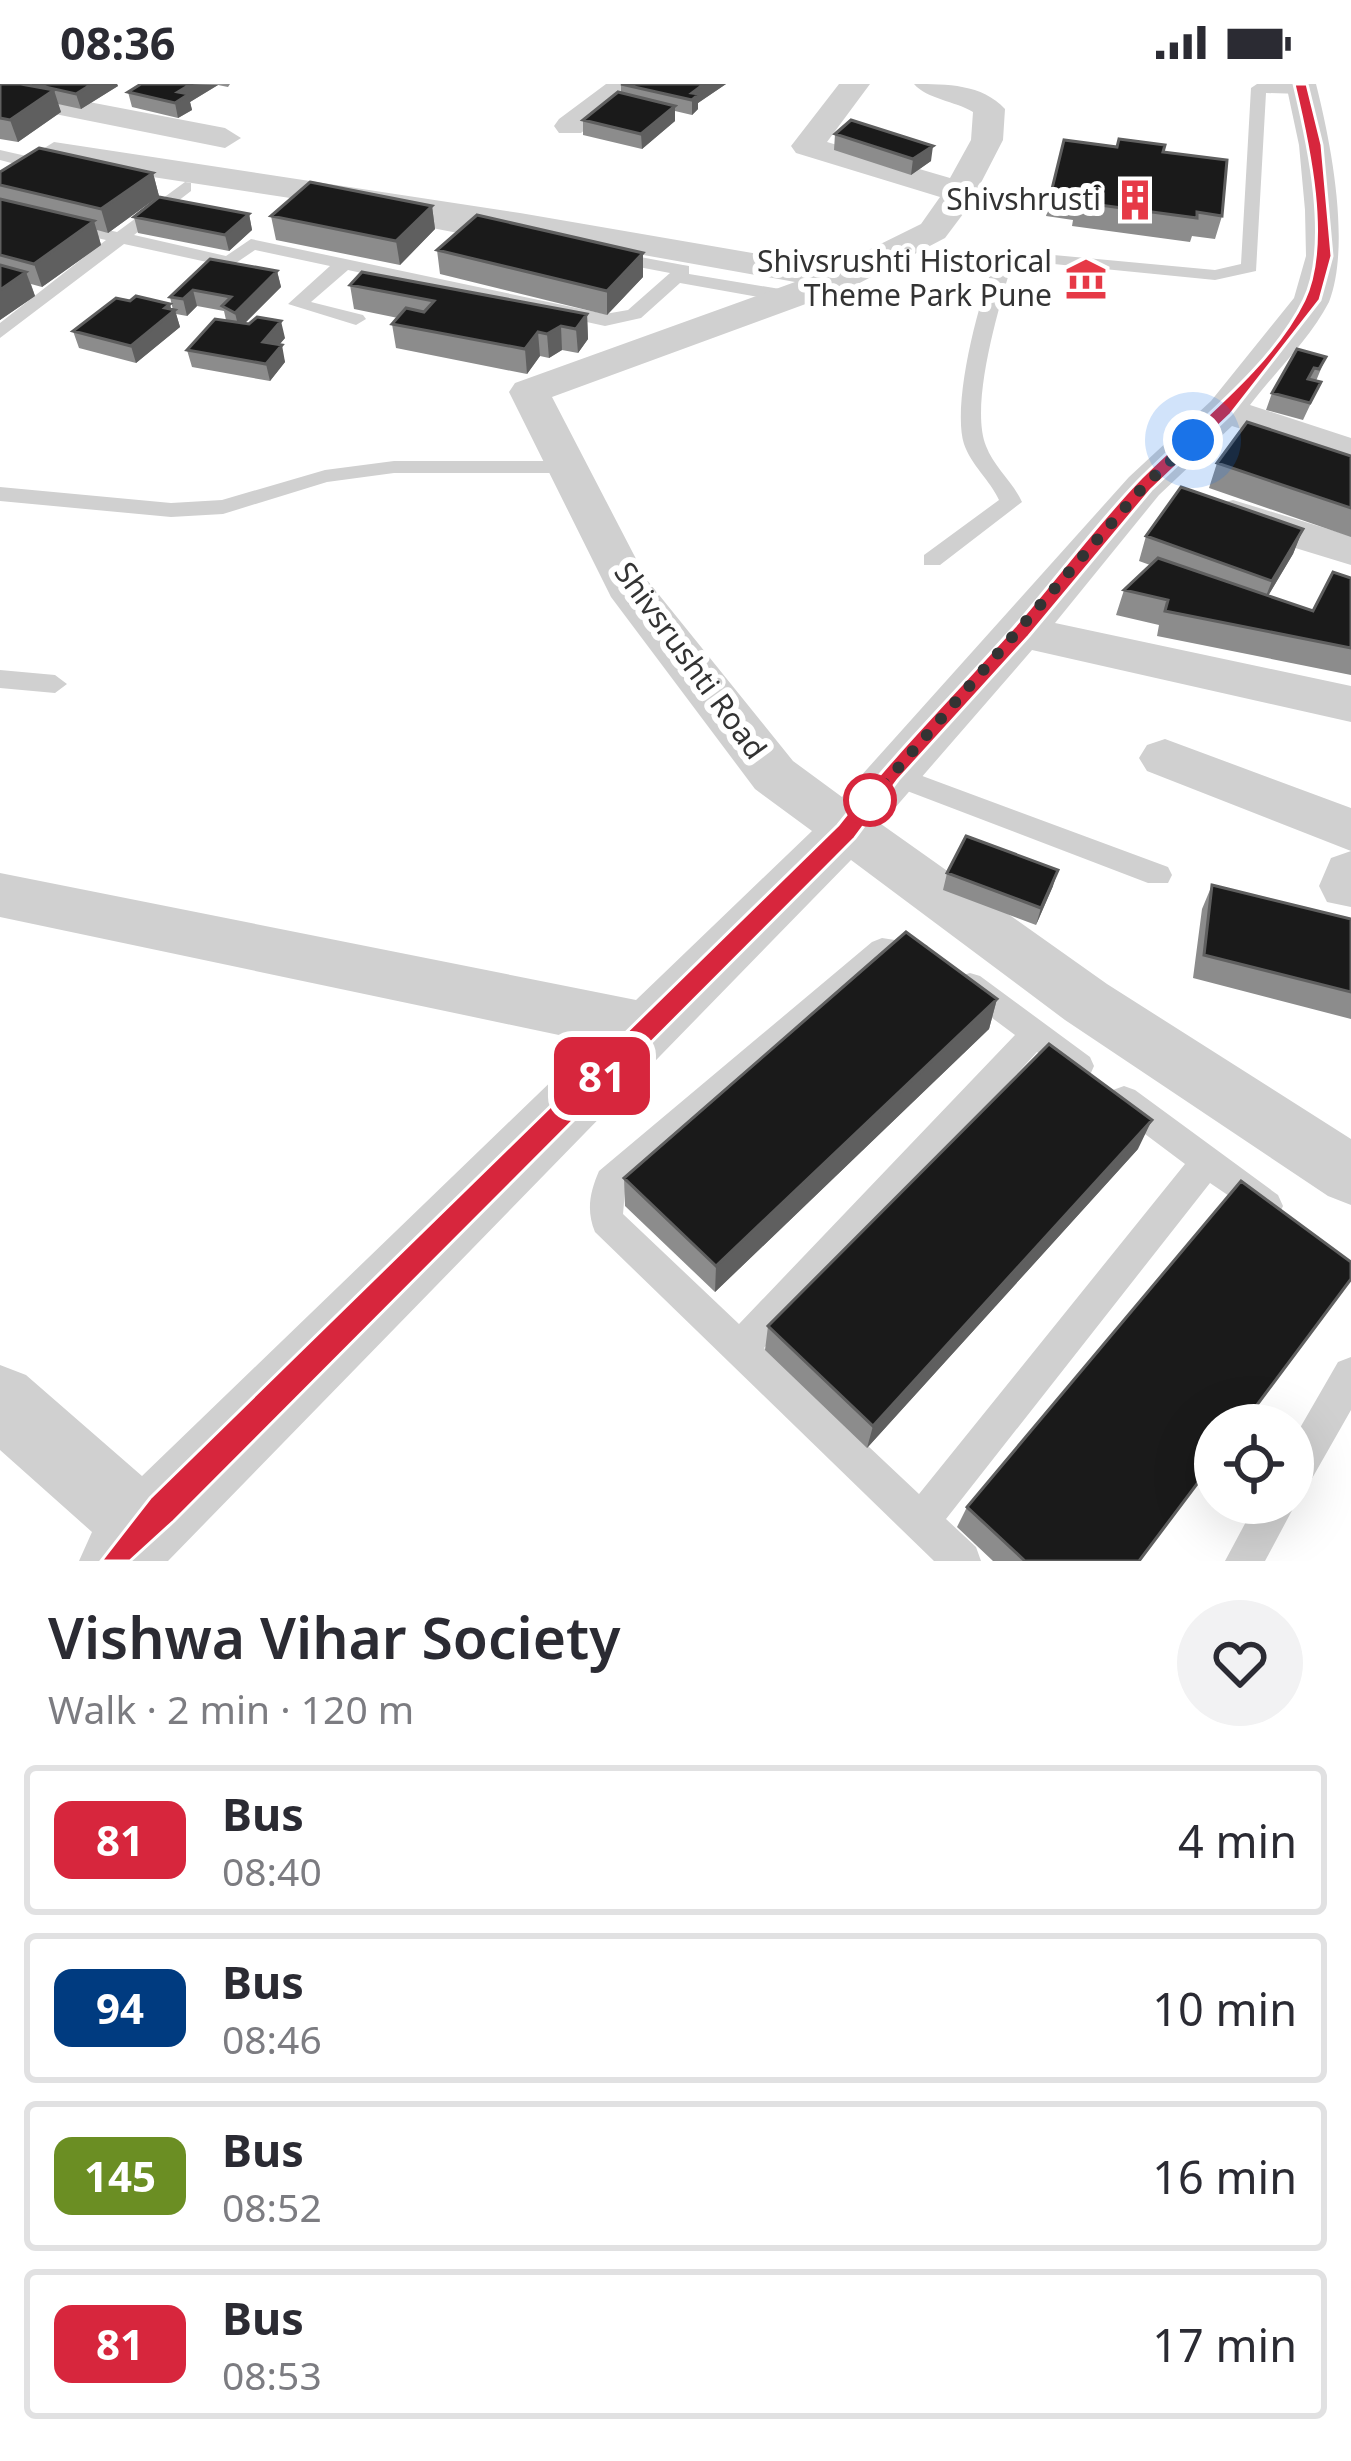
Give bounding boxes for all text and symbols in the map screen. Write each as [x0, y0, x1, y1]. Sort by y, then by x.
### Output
text: 08:36 [60, 12, 176, 73]
building icon: Shivshrusti [1112, 177, 1158, 223]
place label: Shivshrusti [946, 178, 1101, 219]
place label: Shivsrushti Historical Theme Park Pune [757, 240, 1052, 315]
museum icon: Shivsrushti Historical Theme Park Pune [1063, 256, 1109, 302]
your location [1163, 410, 1223, 470]
street label: Shivsrushti Road [606, 553, 777, 767]
unlabelled marker [845, 775, 895, 825]
line badge: 81 [548, 1037, 656, 1115]
text: 81 [578, 1047, 626, 1104]
map controls [1194, 1404, 1314, 1524]
button: locate [1194, 1404, 1314, 1524]
text: Vishwa Vihar Society [48, 1598, 620, 1676]
button: heart [1177, 1600, 1303, 1726]
text: Walk · 2 min · 120 m [48, 1682, 414, 1735]
text: Bus [222, 1783, 304, 1844]
text: 4 min [1178, 1810, 1297, 1871]
text: 81 [96, 1811, 144, 1868]
text: 08:40 [222, 1844, 322, 1897]
text: Bus [222, 1951, 304, 2012]
text: 10 min [1152, 1978, 1297, 2039]
text: 94 [96, 1979, 144, 2036]
text: 08:46 [222, 2012, 322, 2065]
text: Bus [222, 2119, 304, 2180]
text: 16 min [1152, 2146, 1297, 2207]
text: 145 [84, 2147, 156, 2204]
text: 08:52 [222, 2180, 322, 2233]
text: Bus [222, 2287, 304, 2348]
text: 17 min [1152, 2314, 1297, 2375]
text: 81 [96, 2315, 144, 2372]
text: 08:53 [222, 2348, 322, 2401]

